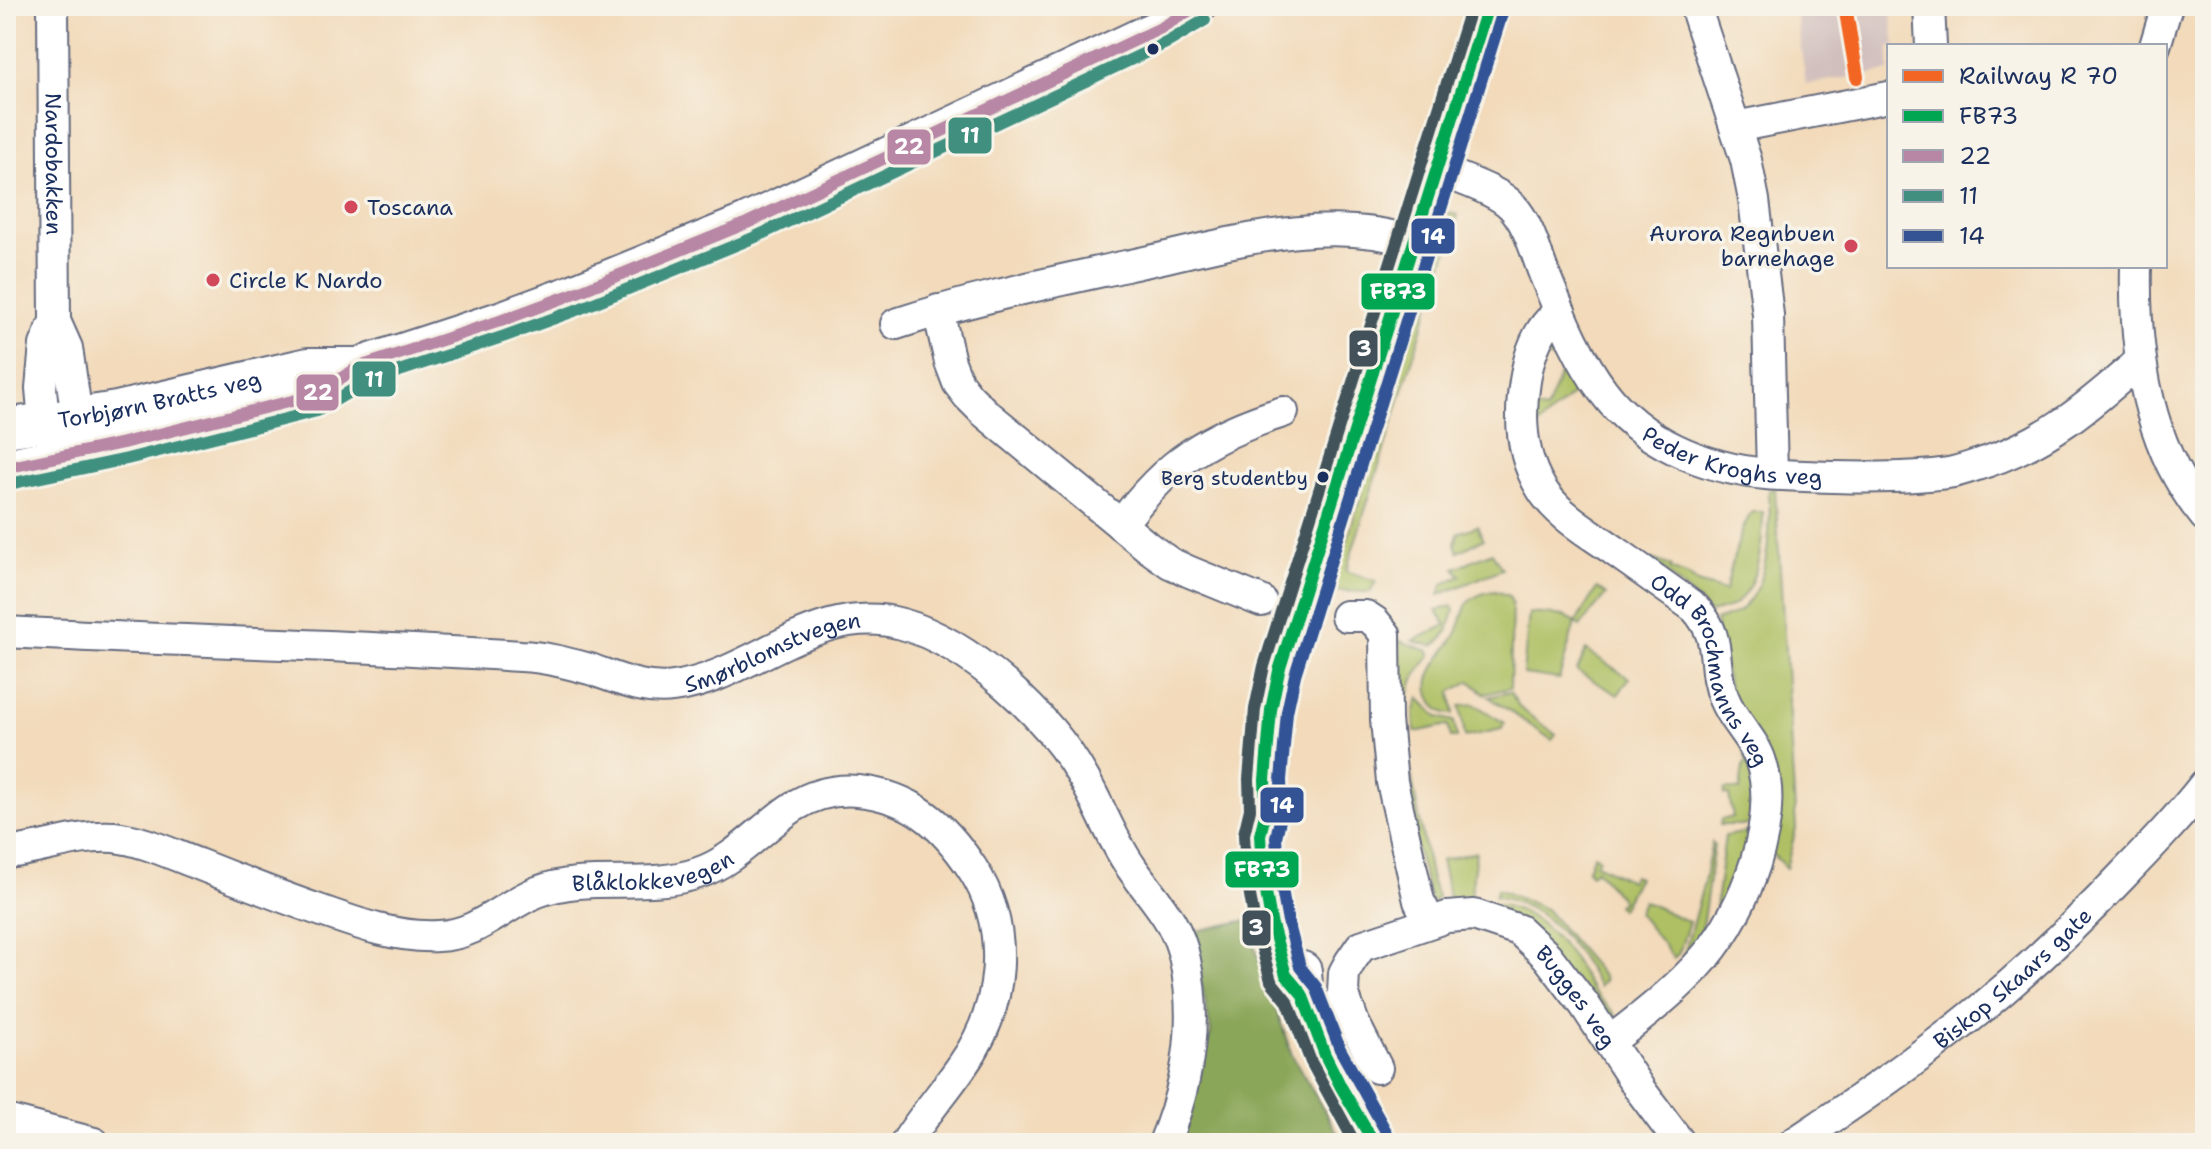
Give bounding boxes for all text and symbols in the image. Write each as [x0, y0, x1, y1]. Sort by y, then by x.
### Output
unlabelled marker [1145, 41, 1161, 57]
legend [1887, 44, 2167, 268]
text: Railway R 70 [1959, 60, 2118, 92]
street label: Nardobakken [39, 93, 68, 235]
text: FB73 [1959, 100, 2018, 132]
line badge: 11 [947, 116, 993, 155]
text: 11 [960, 121, 980, 150]
line badge: 22 [886, 128, 932, 166]
text: 22 [894, 132, 924, 161]
text: 22 [1959, 140, 1991, 172]
text: 11 [1959, 180, 1978, 212]
place label: Toscana [367, 193, 453, 222]
marker: Toscana [342, 198, 360, 216]
line badge: 14 [1410, 217, 1456, 255]
place label: Aurora Regnbuen barnehage [1649, 219, 1835, 273]
text: 14 [1959, 220, 1985, 252]
text: 14 [1421, 222, 1446, 251]
marker: Aurora Regnbuen barnehage [1842, 237, 1860, 255]
place label: Circle K Nardo [229, 266, 382, 295]
marker: Circle K Nardo [204, 271, 222, 289]
line badge: FB73 [1360, 272, 1436, 311]
text: FB73 [1370, 277, 1426, 306]
line badge: 3 [1348, 329, 1379, 368]
text: 3 [1356, 334, 1372, 363]
line badge: 11 [351, 360, 397, 398]
street label: Torbjørn Bratts veg [56, 364, 264, 435]
text: 11 [364, 365, 384, 394]
line badge: 22 [295, 373, 340, 412]
text: 22 [303, 378, 333, 407]
street label: Peder Kroghs veg [1636, 420, 1823, 492]
place label: Berg studentby [1161, 465, 1308, 491]
marker: Berg studentby [1315, 469, 1331, 485]
street label: Odd Brochmanns veg [1644, 567, 1776, 771]
street label: Smørblomstvegen [682, 606, 862, 700]
line badge: 14 [1259, 786, 1305, 824]
text: 14 [1270, 791, 1295, 820]
street label: Blåklokkevegen [571, 844, 739, 898]
line badge: FB73 [1224, 850, 1300, 889]
text: FB73 [1234, 855, 1290, 884]
street label: Biskop Skaars gate [1928, 901, 2098, 1056]
line badge: 3 [1241, 909, 1272, 947]
text: 3 [1248, 913, 1264, 942]
street label: Bugges veg [1529, 939, 1623, 1054]

